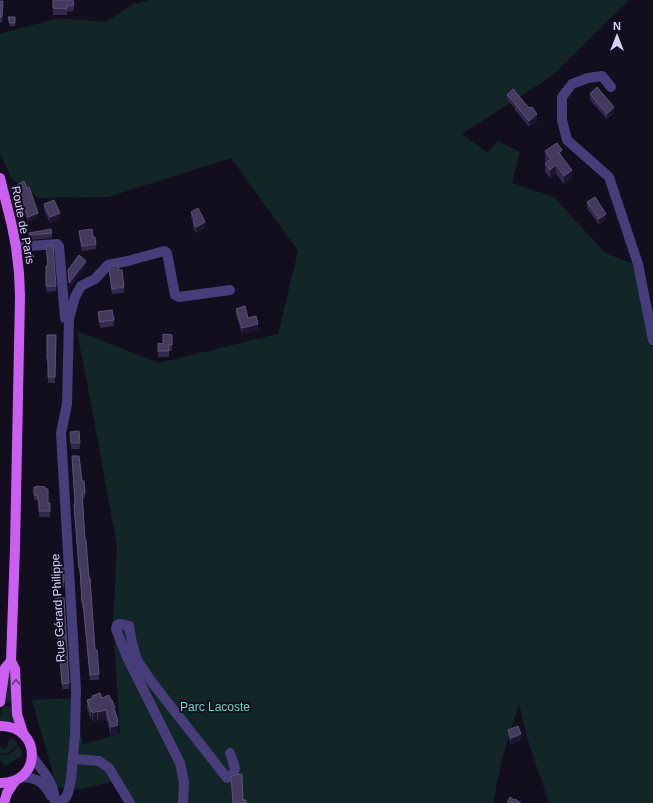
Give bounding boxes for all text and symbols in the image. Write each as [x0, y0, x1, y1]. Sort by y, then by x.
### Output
north arrow [597, 16, 637, 56]
text: N [613, 20, 621, 32]
street label: Route de Paris [9, 185, 37, 265]
street label: Rue Gérard Philippe [48, 553, 68, 663]
one-way arrow [11, 679, 20, 685]
park label: Parc Lacoste [180, 700, 250, 714]

